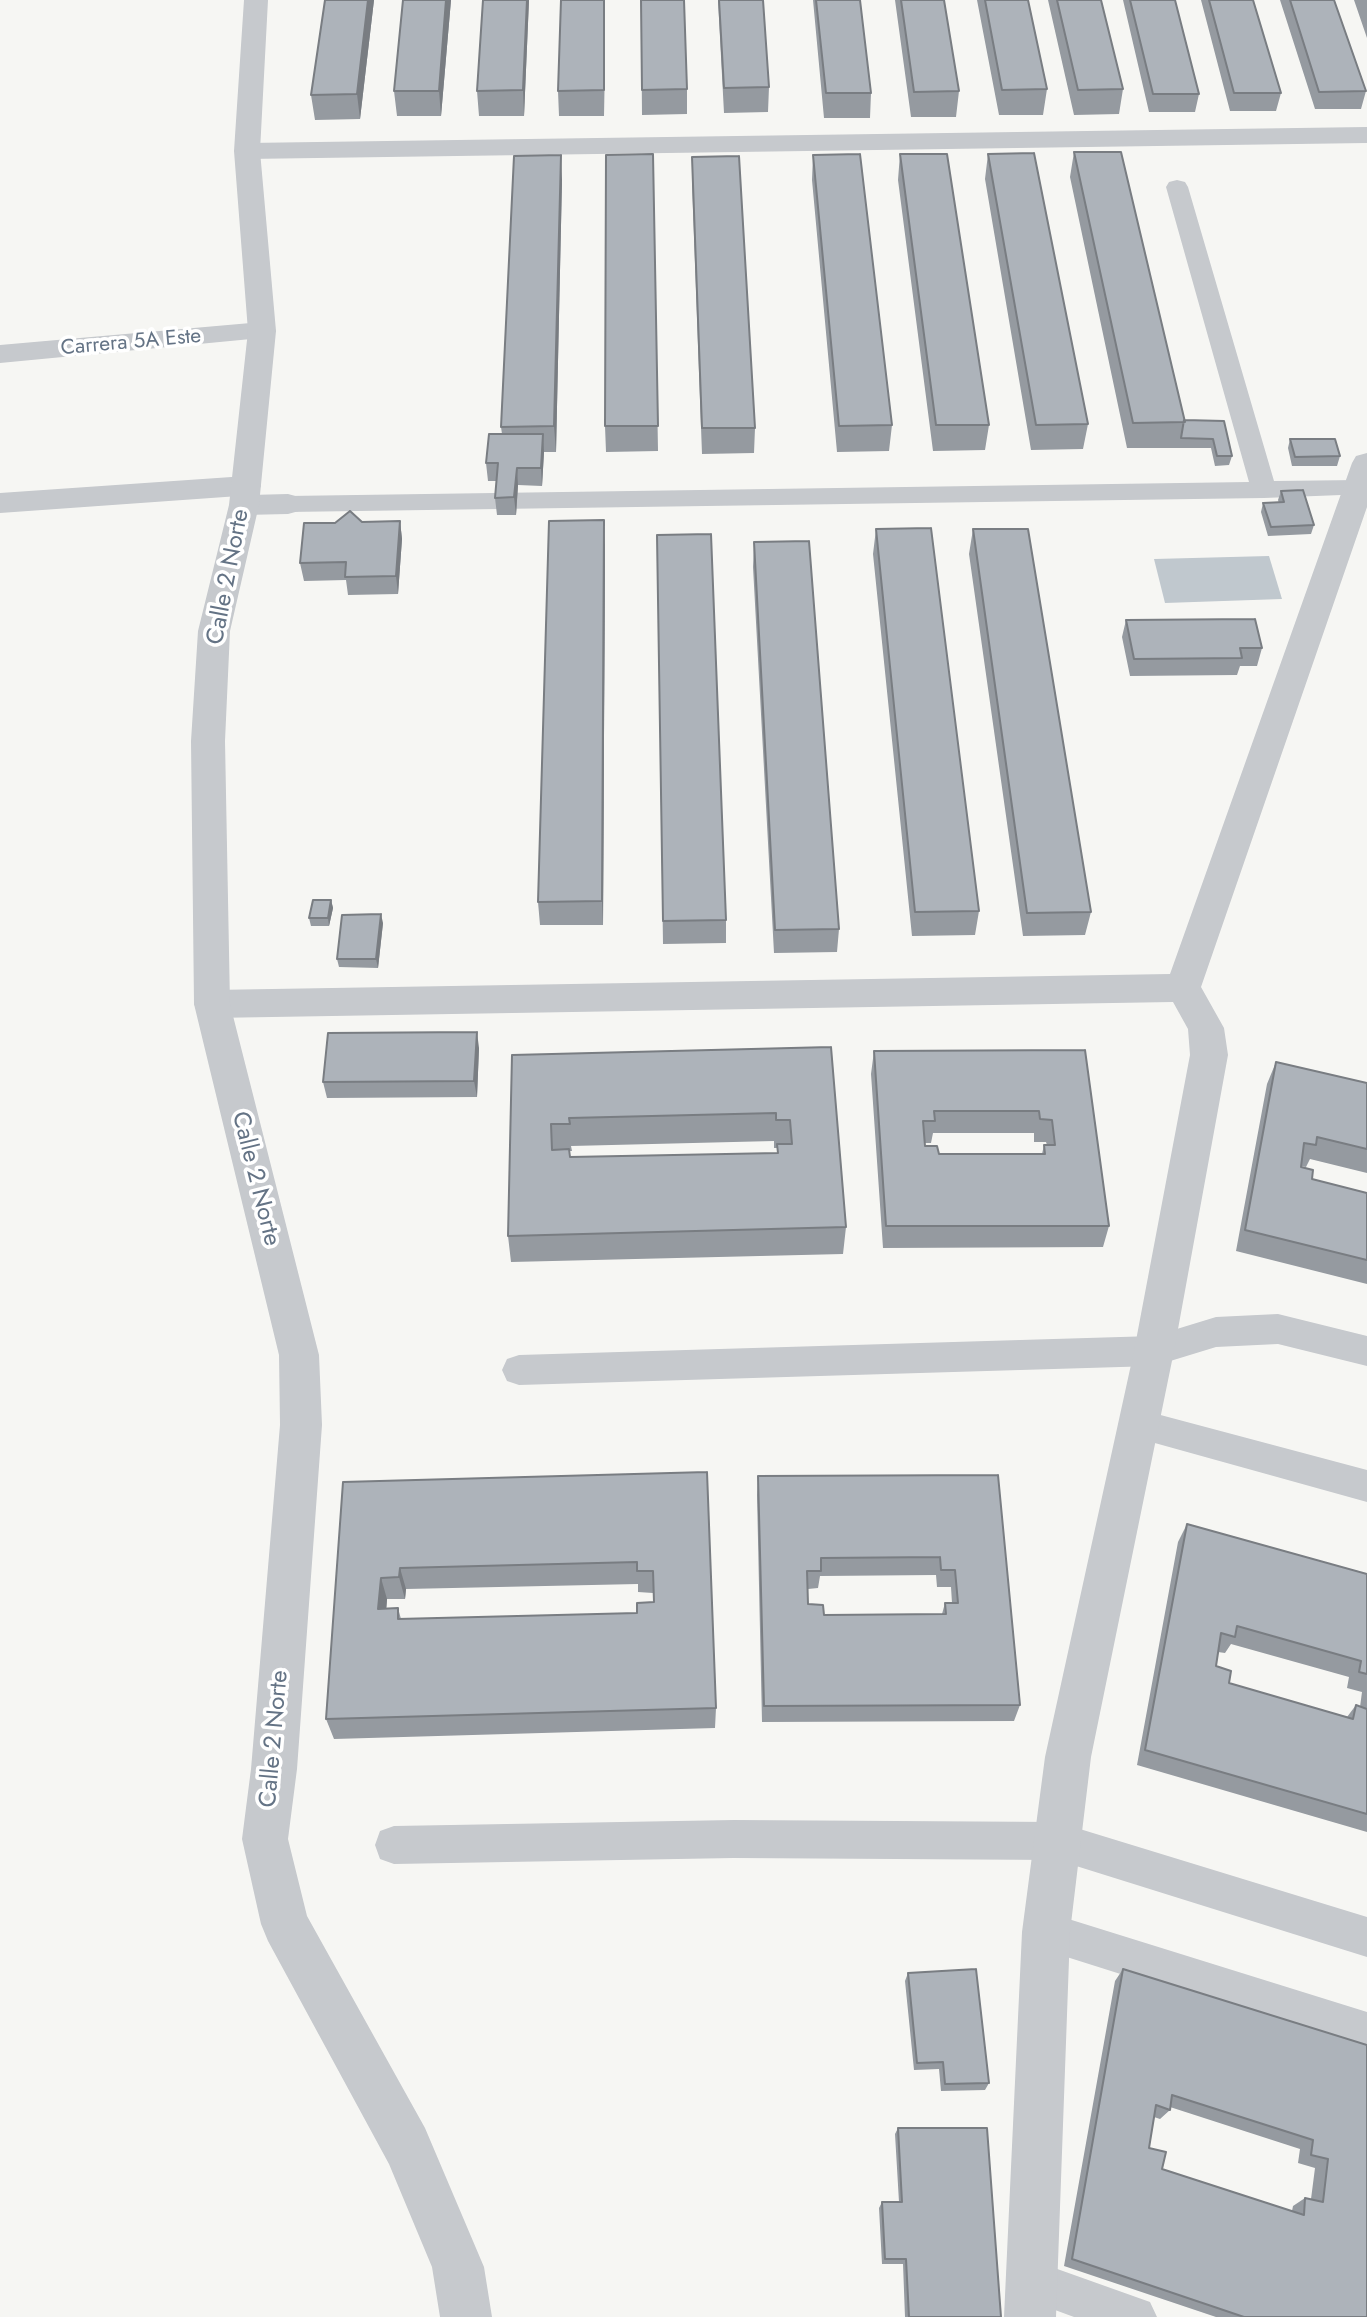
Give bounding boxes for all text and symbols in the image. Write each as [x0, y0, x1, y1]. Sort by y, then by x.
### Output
street label: Carrera 5A Este [60, 324, 202, 362]
street label: Calle 2 Norte [202, 507, 256, 647]
street label: Calle 2 Norte [224, 1109, 286, 1249]
street label: Calle 2 Norte [255, 1669, 295, 1809]

